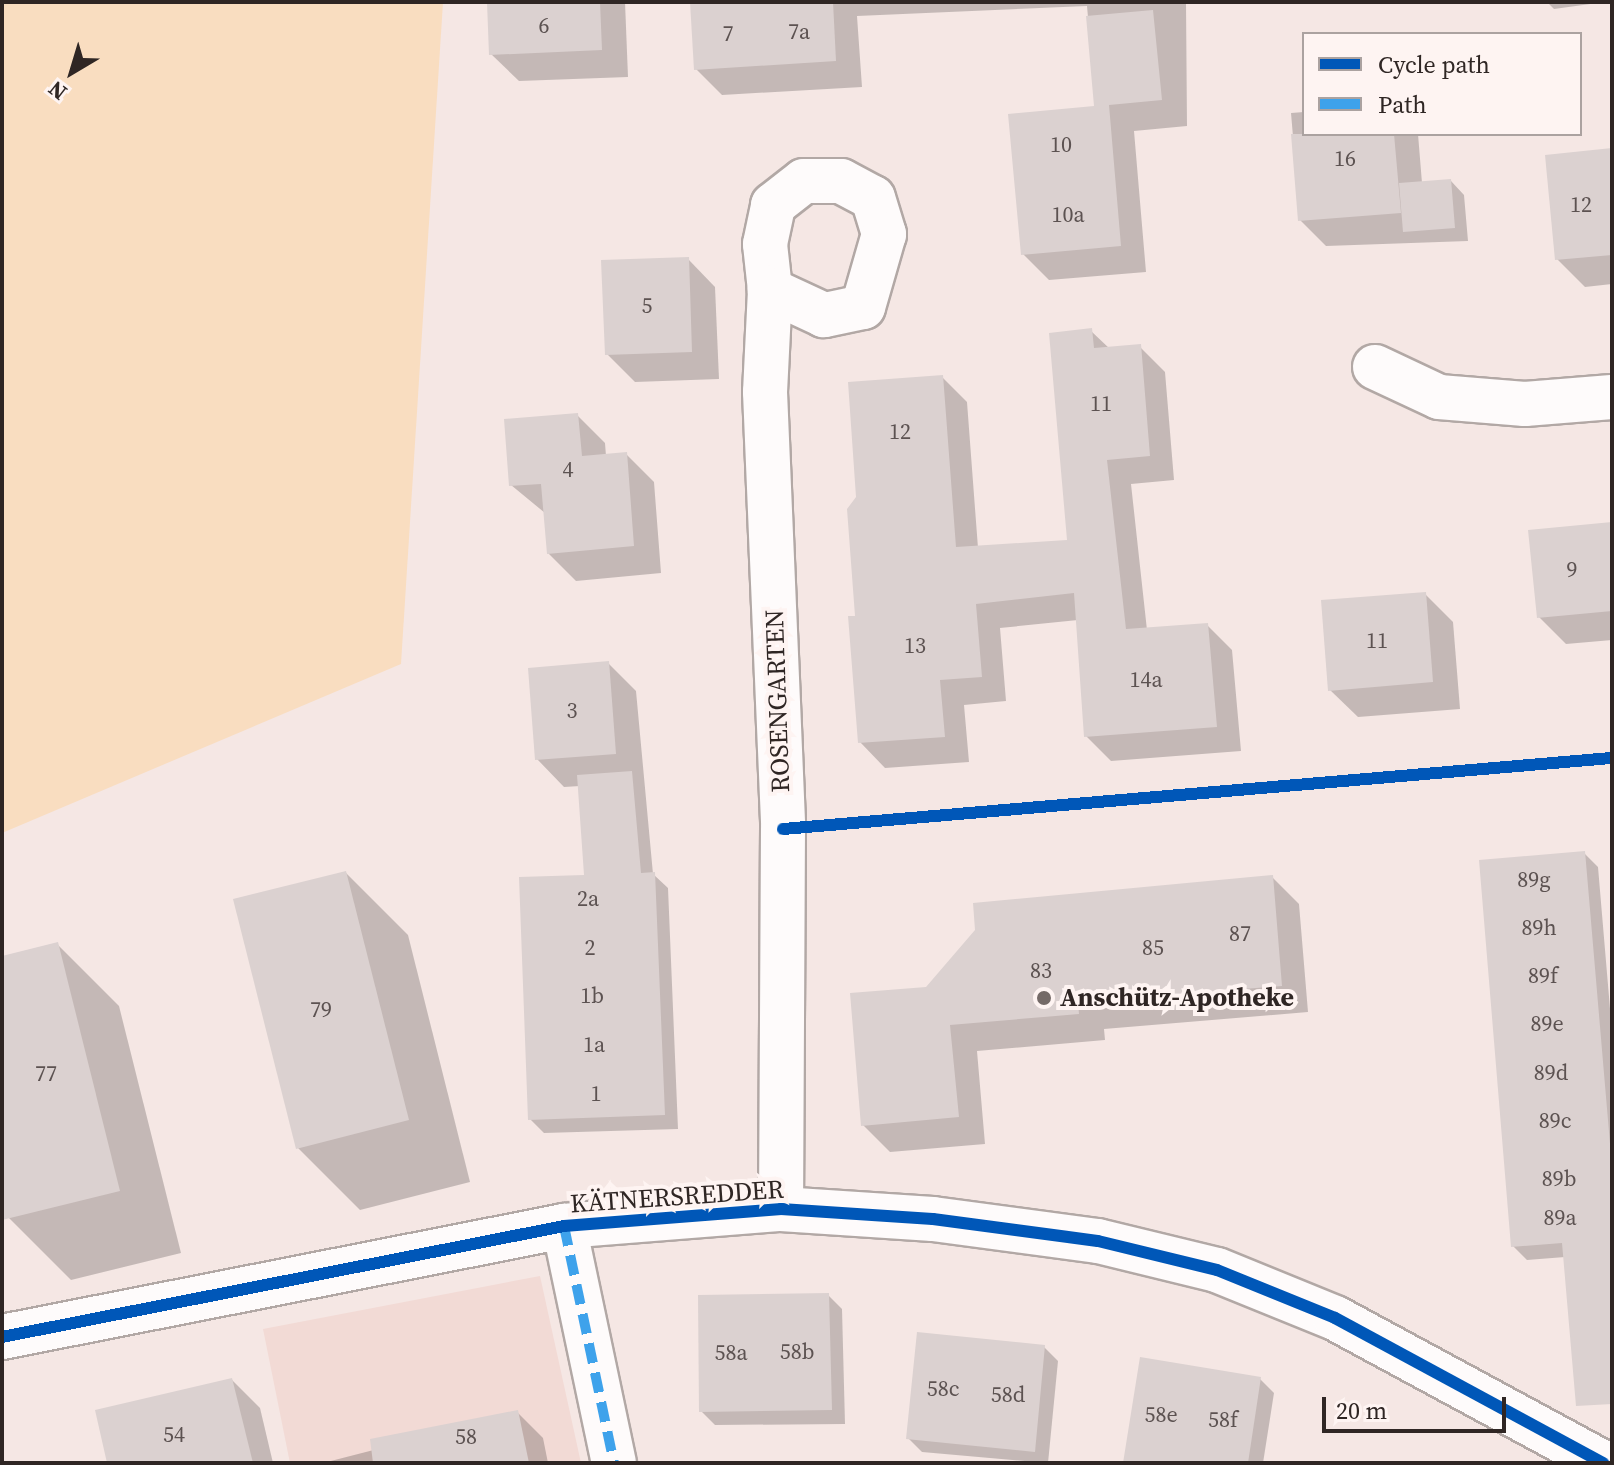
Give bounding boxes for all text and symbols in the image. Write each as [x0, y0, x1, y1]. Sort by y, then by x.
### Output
house number: 6 [539, 13, 549, 39]
house number: 7a [788, 19, 810, 45]
house number: 7 [723, 21, 733, 47]
north arrow [32, 32, 112, 112]
legend [1302, 32, 1582, 136]
text: Cycle path [1378, 48, 1490, 81]
text: N [42, 74, 73, 108]
text: Path [1378, 88, 1427, 121]
house number: 10 [1050, 132, 1072, 158]
house number: 16 [1334, 146, 1356, 172]
house number: 12 [1570, 192, 1592, 218]
house number: 10a [1051, 202, 1085, 228]
house number: 5 [642, 293, 652, 319]
house number: 11 [1090, 391, 1112, 417]
house number: 12 [889, 419, 911, 445]
house number: 4 [563, 457, 573, 483]
house number: 9 [1567, 557, 1577, 583]
street label: ROSENGARTEN [759, 609, 797, 793]
house number: 11 [1366, 628, 1388, 654]
house number: 13 [904, 633, 926, 659]
house number: 14a [1129, 667, 1163, 693]
house number: 3 [567, 698, 577, 724]
house number: 89g [1517, 867, 1551, 893]
house number: 2a [577, 886, 599, 912]
house number: 89h [1521, 915, 1557, 941]
house number: 87 [1229, 921, 1251, 947]
house number: 2 [585, 935, 595, 961]
house number: 85 [1142, 935, 1164, 961]
house number: 83 [1030, 958, 1052, 984]
house number: 89f [1528, 963, 1558, 989]
place label: Anschütz-Apotheke [1060, 982, 1294, 1014]
house number: 1b [580, 983, 604, 1009]
marker: Anschütz-Apotheke [1035, 989, 1053, 1007]
house number: 79 [310, 997, 332, 1023]
house number: 89e [1530, 1011, 1564, 1037]
house number: 1a [583, 1032, 605, 1058]
house number: 89d [1534, 1060, 1568, 1086]
house number: 77 [35, 1061, 57, 1087]
house number: 1 [591, 1081, 601, 1107]
house number: 89c [1539, 1108, 1571, 1134]
house number: 89b [1542, 1166, 1576, 1192]
street label: KÄTNERSREDDER [569, 1174, 785, 1220]
house number: 89a [1543, 1205, 1577, 1231]
house number: 58b [780, 1339, 814, 1365]
house number: 58a [714, 1340, 748, 1366]
house number: 58c [927, 1376, 959, 1402]
scale bar [1326, 1381, 1510, 1431]
house number: 58d [991, 1382, 1025, 1408]
text: 20 m [1336, 1394, 1387, 1427]
house number: 58e [1144, 1402, 1178, 1428]
house number: 58f [1208, 1407, 1238, 1433]
house number: 54 [163, 1422, 185, 1448]
house number: 58 [455, 1424, 477, 1450]

